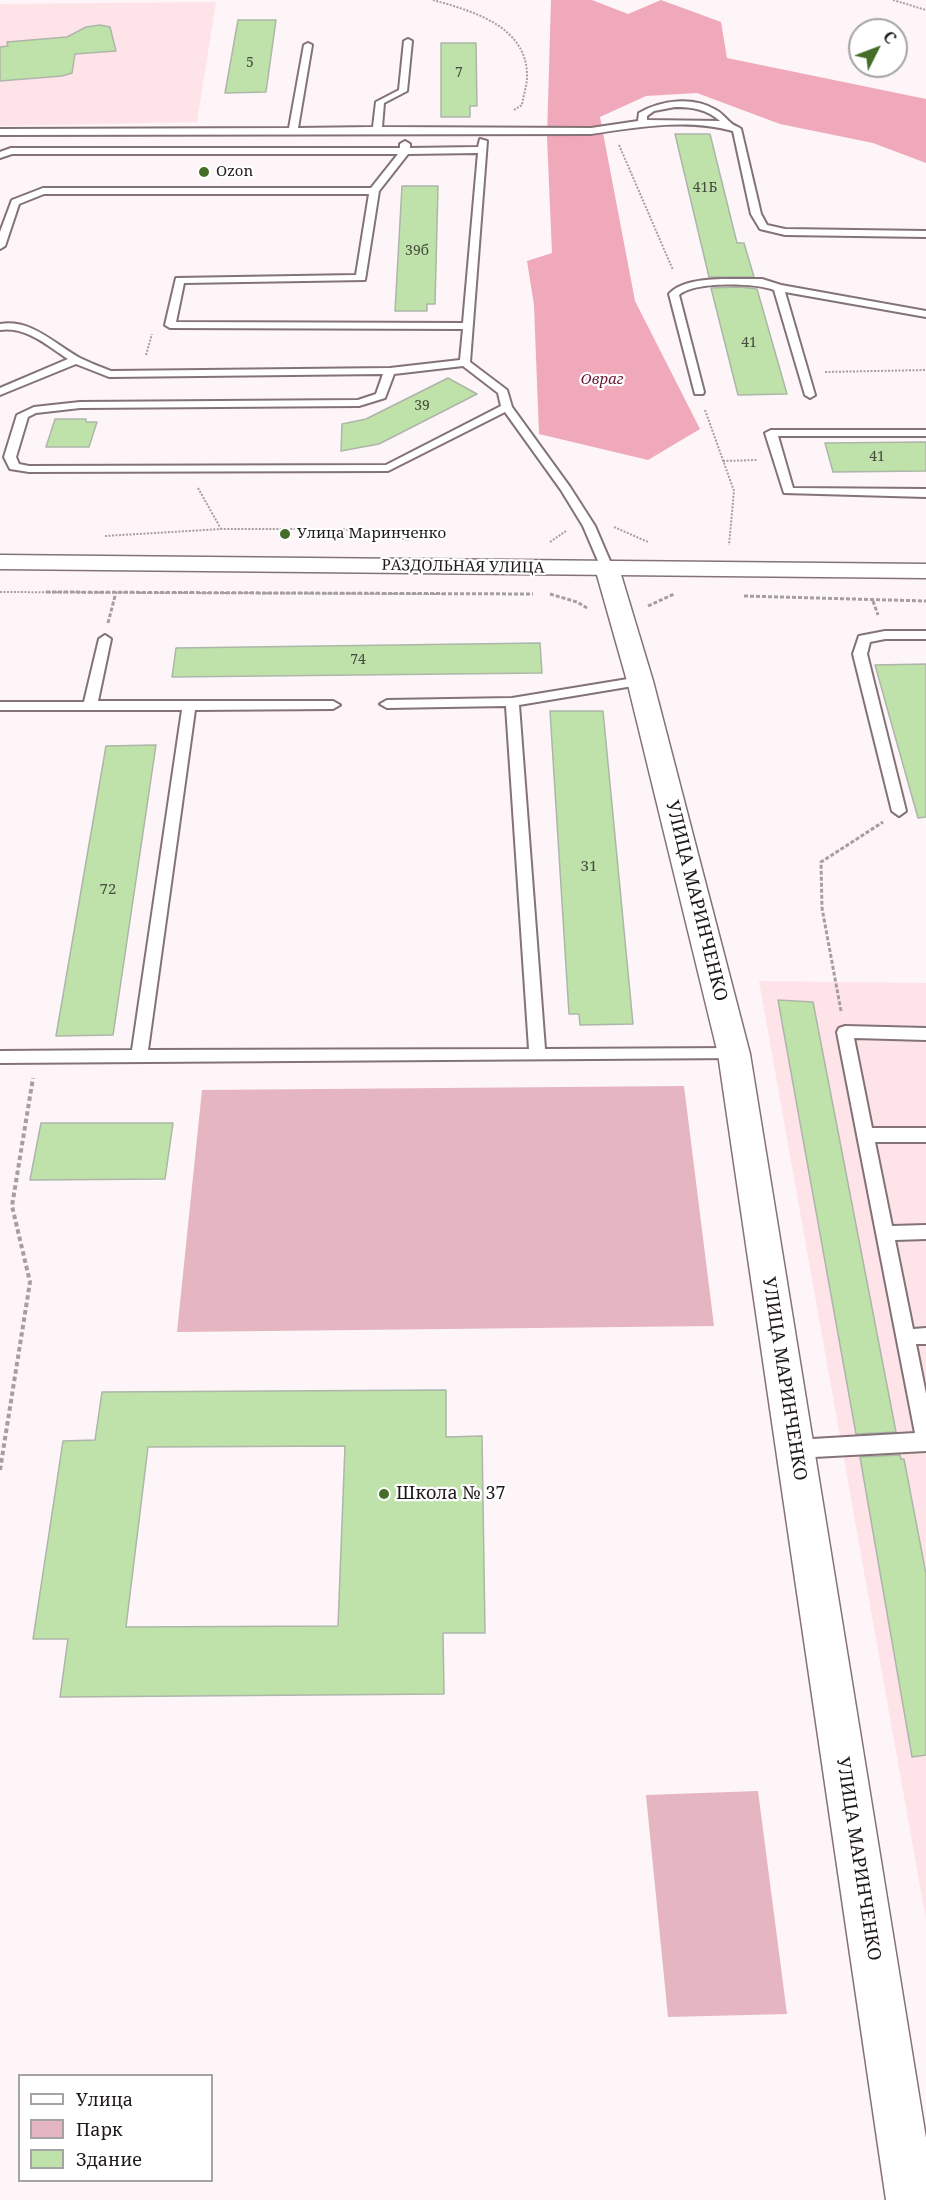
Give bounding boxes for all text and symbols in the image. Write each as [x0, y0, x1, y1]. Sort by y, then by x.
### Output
north arrow [848, 18, 908, 78]
text: С [878, 26, 902, 49]
house number: 5 [246, 55, 254, 71]
house number: 7 [455, 65, 463, 81]
place label: Ozon [216, 163, 253, 181]
marker: Ozon [197, 165, 211, 179]
house number: 41Б [693, 180, 717, 196]
house number: 39б [405, 243, 429, 259]
house number: 41 [741, 335, 757, 351]
park label: Овраг [581, 371, 623, 389]
house number: 39 [414, 398, 430, 414]
house number: 41 [869, 449, 885, 465]
place label: Улица Маринченко [297, 525, 446, 543]
marker: Улица Маринченко [278, 527, 292, 541]
street label: РАЗДОЛЬНАЯ УЛИЦА [382, 557, 544, 577]
house number: 74 [350, 652, 366, 668]
street label: УЛИЦА МАРИНЧЕНКО [661, 798, 731, 1004]
house number: 31 [581, 858, 597, 876]
house number: 72 [100, 881, 116, 899]
street label: УЛИЦА МАРИНЧЕНКО [757, 1276, 811, 1482]
place label: Школа № 37 [396, 1483, 506, 1505]
marker: Школа № 37 [377, 1487, 391, 1501]
street label: УЛИЦА МАРИНЧЕНКО [831, 1756, 885, 1962]
legend [18, 2074, 213, 2182]
text: Улица [76, 2087, 133, 2111]
text: Парк [76, 2117, 123, 2141]
text: Здание [76, 2147, 142, 2171]

